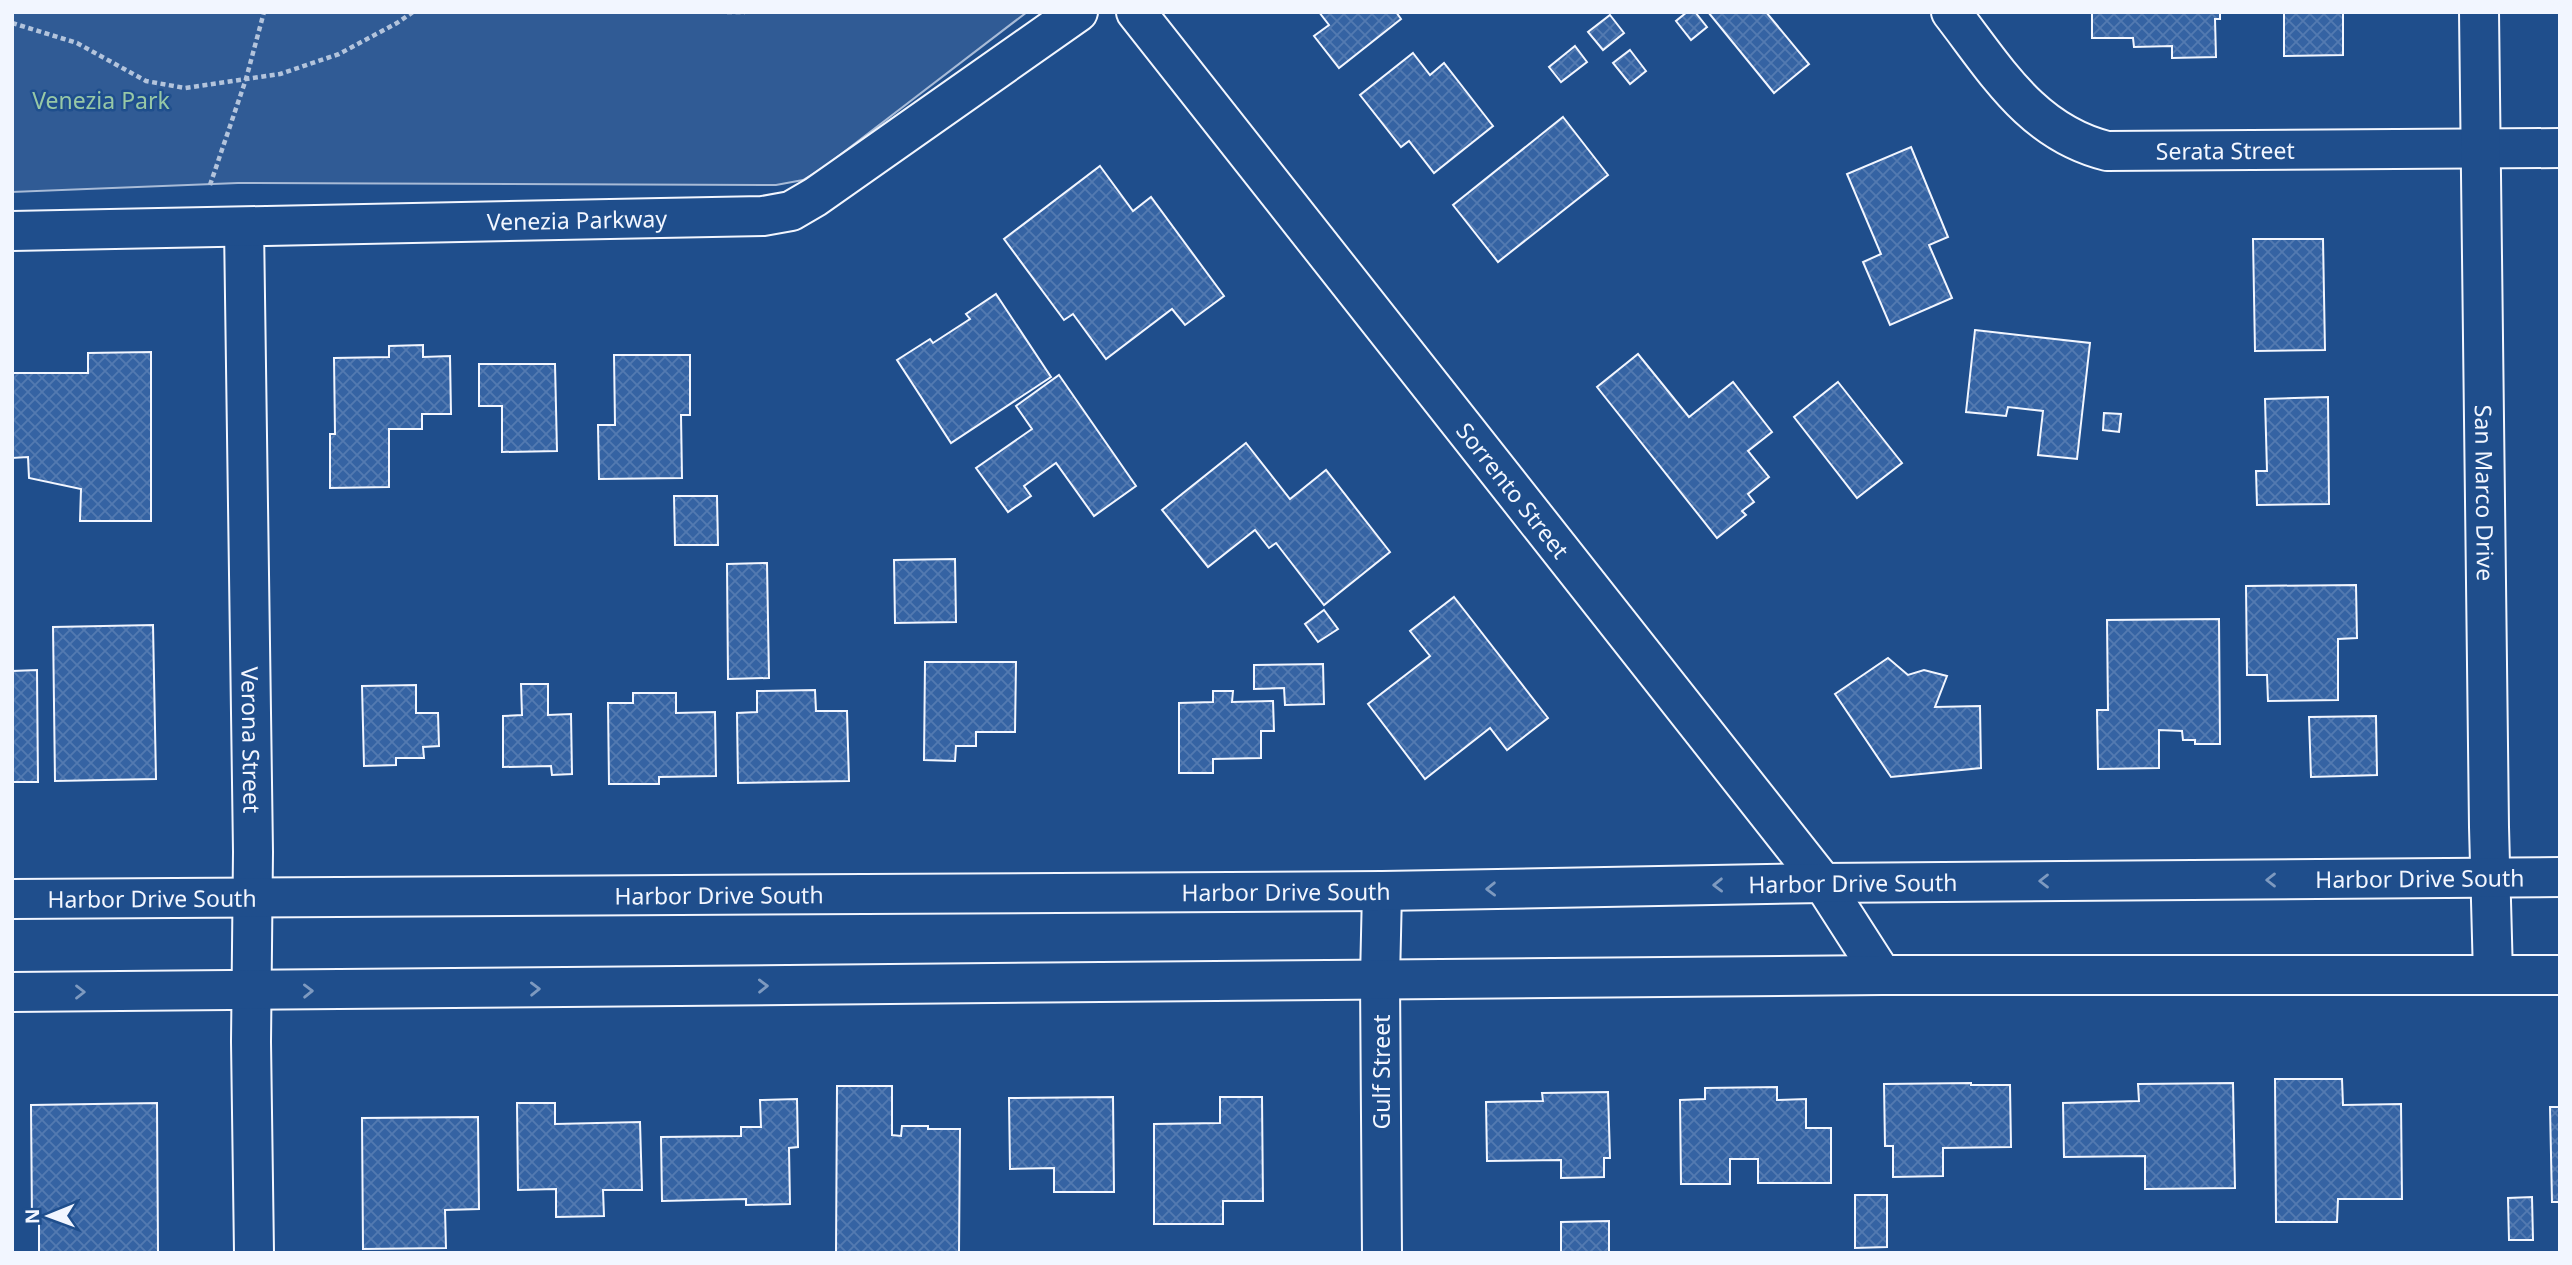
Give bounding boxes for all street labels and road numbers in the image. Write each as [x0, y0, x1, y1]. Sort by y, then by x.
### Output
street label: Serata Street [2156, 134, 2295, 167]
street label: Venezia Parkway [486, 202, 668, 238]
street label: San Marco Drive [2468, 405, 2502, 581]
street label: Sorrento Street [1450, 416, 1577, 565]
street label: Verona Street [234, 666, 268, 814]
street label: Harbor Drive South [2315, 861, 2525, 895]
street label: Harbor Drive South [1748, 866, 1958, 900]
street label: Harbor Drive South [1181, 875, 1391, 908]
street label: Harbor Drive South [614, 878, 824, 911]
street label: Harbor Drive South [47, 882, 257, 915]
street label: Gulf Street [1365, 1015, 1397, 1130]

